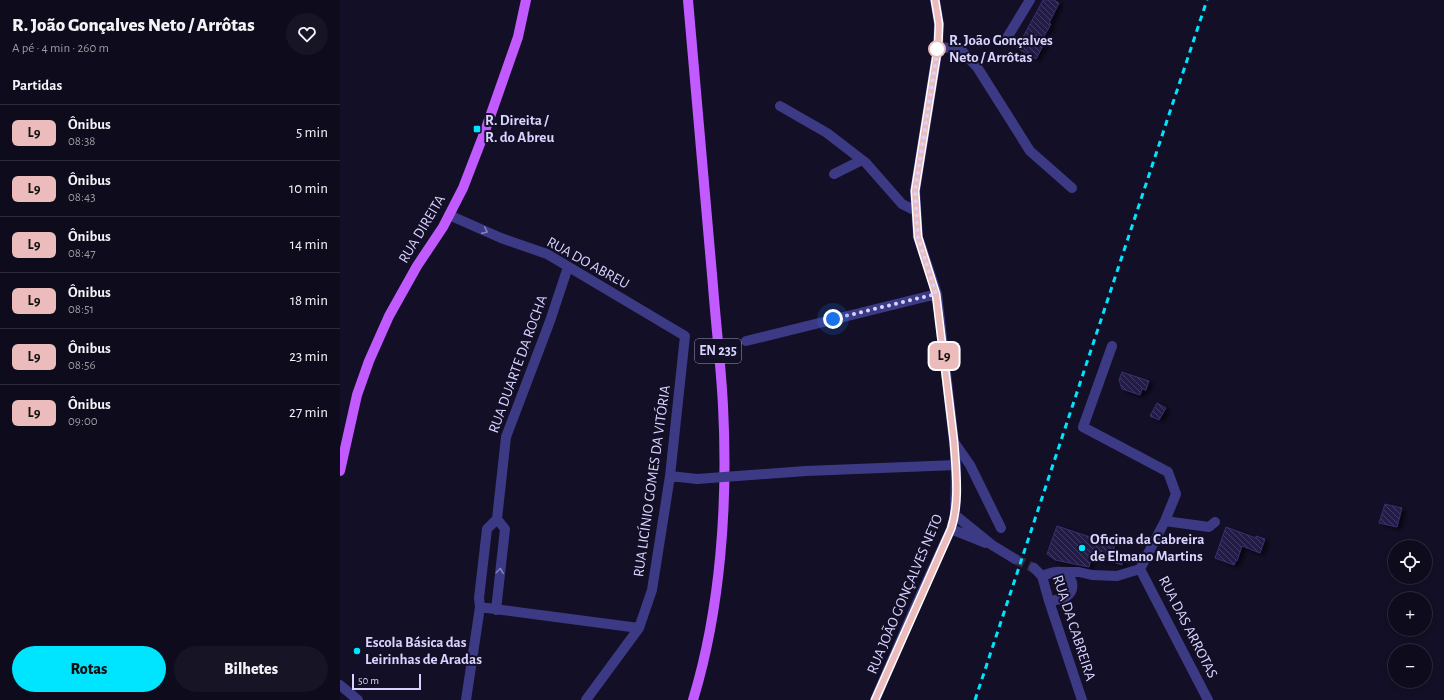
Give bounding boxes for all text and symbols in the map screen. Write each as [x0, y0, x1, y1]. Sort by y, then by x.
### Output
button: heart [286, 13, 328, 55]
text: R. João Gonçalves Neto / Arrôtas [12, 16, 255, 35]
place label: R. João Gonçalves Neto / Arrôtas [949, 33, 1053, 65]
marker: R. João Gonçalves Neto / Arrôtas [928, 40, 946, 58]
text: A pé · 4 min · 260 m [12, 42, 109, 55]
text: Partidas [12, 78, 62, 93]
place label: R. Direita / R. do Abreu [485, 113, 554, 145]
text: Ônibus [68, 117, 111, 132]
marker: R. Direita / R. do Abreu [472, 124, 482, 134]
text: 5 min [296, 125, 328, 140]
text: L9 [28, 126, 40, 140]
text: 08:38 [68, 135, 96, 148]
text: Ônibus [68, 173, 111, 188]
text: 10 min [289, 181, 328, 196]
text: L9 [28, 182, 40, 196]
text: 08:43 [68, 191, 96, 204]
street label: RUA DIREITA [396, 192, 448, 266]
one-way arrow [481, 226, 488, 234]
text: Ônibus [68, 229, 111, 244]
street label: RUA DO ABREU [544, 234, 632, 292]
text: 14 min [290, 237, 328, 252]
text: L9 [28, 238, 40, 252]
text: 08:47 [68, 247, 96, 260]
text: Ônibus [68, 285, 111, 300]
text: 18 min [290, 293, 328, 308]
street label: RUA DUARTE DA ROCHA [486, 293, 550, 435]
text: L9 [28, 294, 40, 308]
text: 08:51 [68, 303, 94, 316]
your location [823, 309, 843, 329]
road number: EN 235 [695, 339, 741, 363]
text: Ônibus [68, 341, 111, 356]
line badge: L9 [926, 343, 962, 369]
text: 23 min [289, 349, 328, 364]
text: L9 [938, 349, 950, 363]
text: L9 [28, 350, 40, 364]
text: 08:56 [68, 359, 96, 372]
street label: RUA LICÍNIO GOMES DA VITÓRIA [629, 384, 673, 578]
text: Ônibus [68, 397, 111, 412]
text: 27 min [289, 405, 328, 420]
text: L9 [28, 406, 40, 420]
text: 09:00 [68, 415, 98, 428]
street label: RUA JOÃO GONÇALVES NETO [864, 512, 945, 676]
place label: Oficina da Cabreira de Elmano Martins [1090, 532, 1204, 564]
map controls [1388, 540, 1432, 688]
button: locate [1388, 540, 1432, 584]
marker: Oficina da Cabreira de Elmano Martins [1077, 543, 1087, 553]
one-way arrow [496, 568, 505, 574]
street label: RUA DA CABREIRA [1050, 573, 1098, 683]
street label: RUA DAS ARROTAS [1156, 574, 1220, 680]
button: + [1388, 592, 1432, 636]
place label: Escola Básica das Leirinhas de Aradas [365, 635, 482, 667]
button: − [1388, 644, 1432, 688]
button: Rotas [12, 646, 166, 692]
button: Bilhetes [174, 646, 328, 692]
marker: Escola Básica das Leirinhas de Aradas [352, 646, 362, 656]
scale bar [352, 672, 421, 691]
text: 50 m [358, 675, 379, 686]

